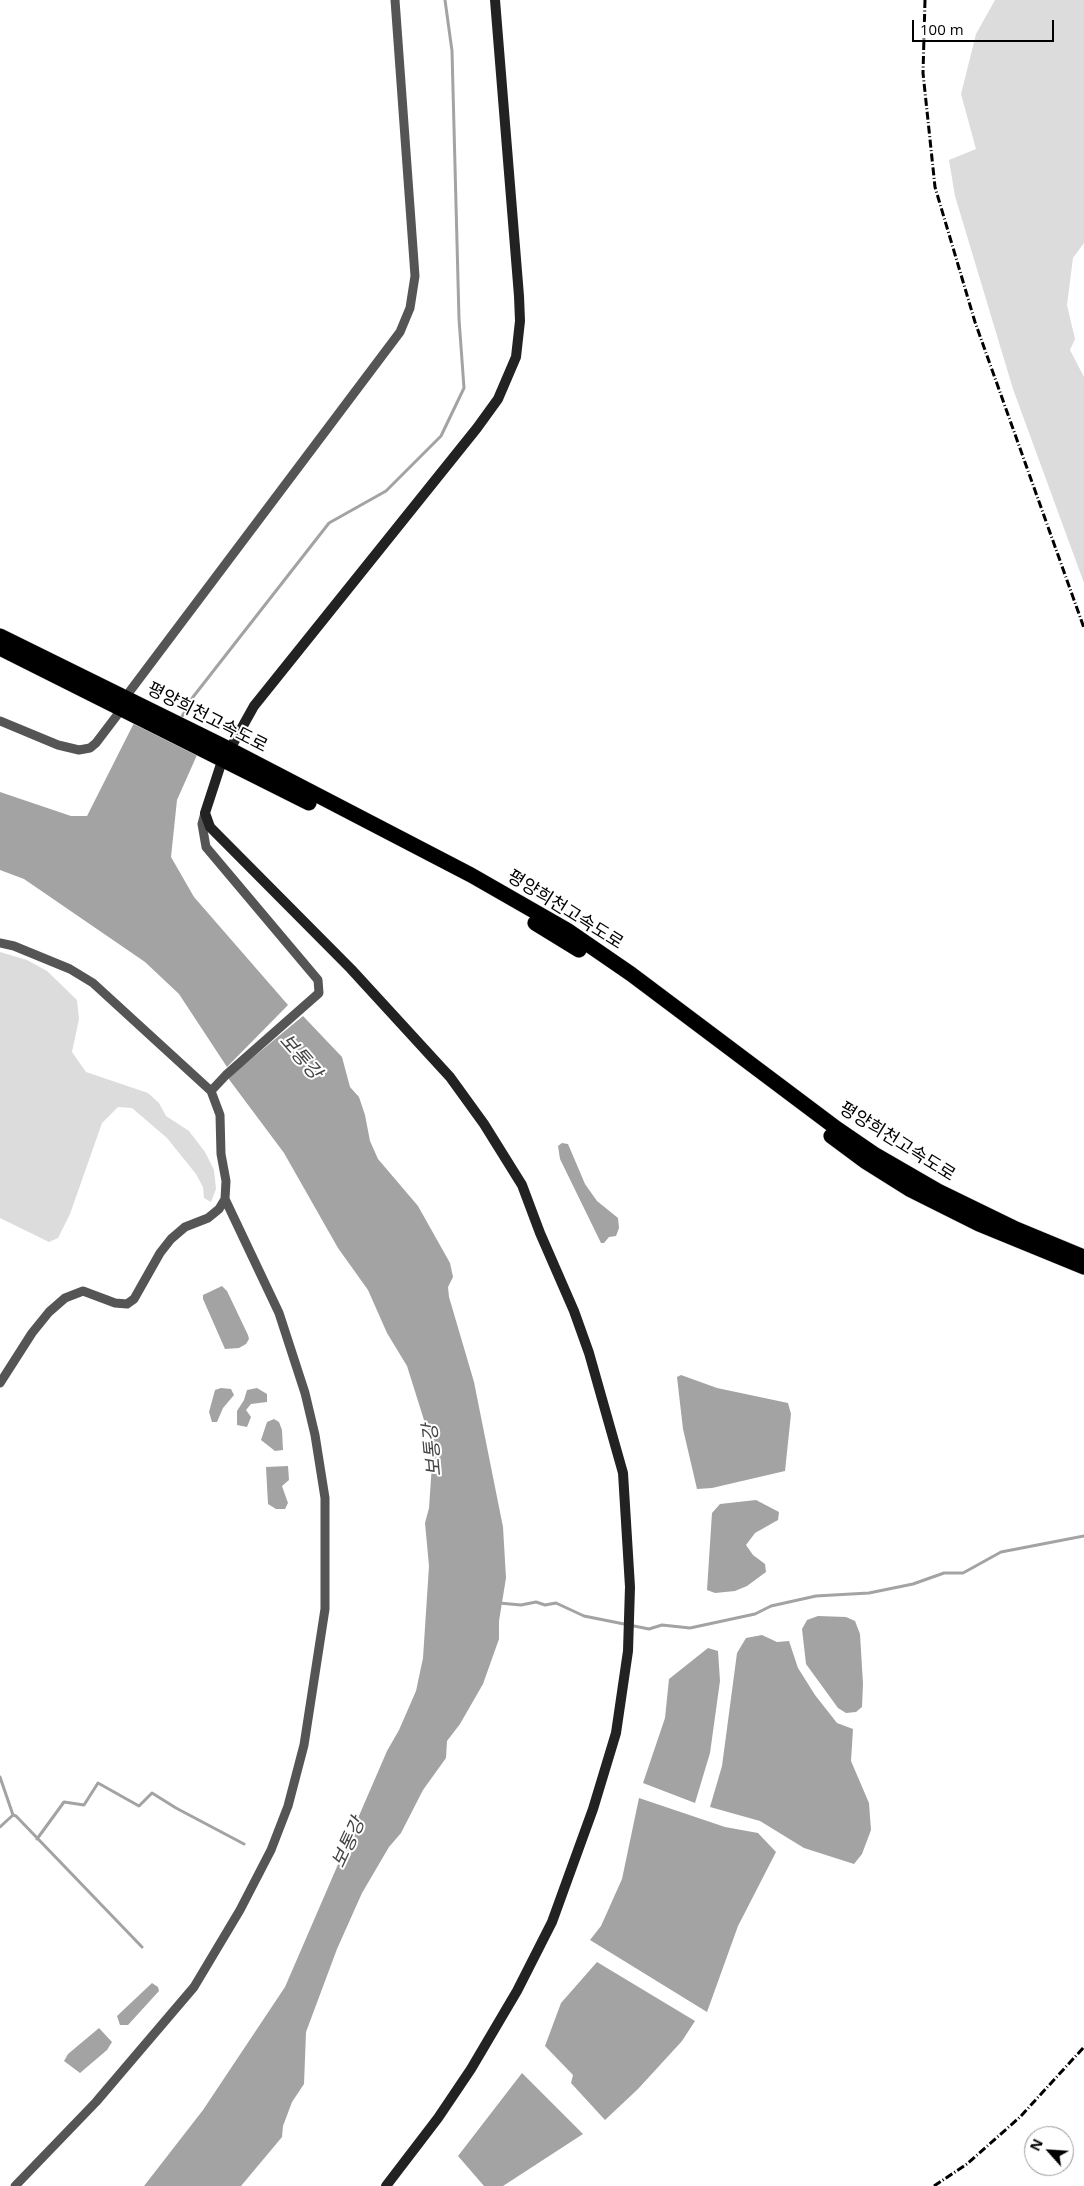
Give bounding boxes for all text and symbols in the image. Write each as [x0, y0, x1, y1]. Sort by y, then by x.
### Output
scale bar [914, 10, 1056, 42]
text: 100 m [920, 19, 964, 39]
street label: 평양희천고속도로 [143, 678, 271, 758]
street label: 평양희천고속도로 [503, 866, 627, 954]
water label: 보통강 [274, 1030, 326, 1084]
street label: 평양희천고속도로 [835, 1098, 959, 1186]
water label: 보통강 [419, 1423, 447, 1477]
water label: 보통강 [328, 1814, 370, 1872]
north arrow [1024, 2126, 1074, 2176]
text: N [1025, 2135, 1047, 2154]

